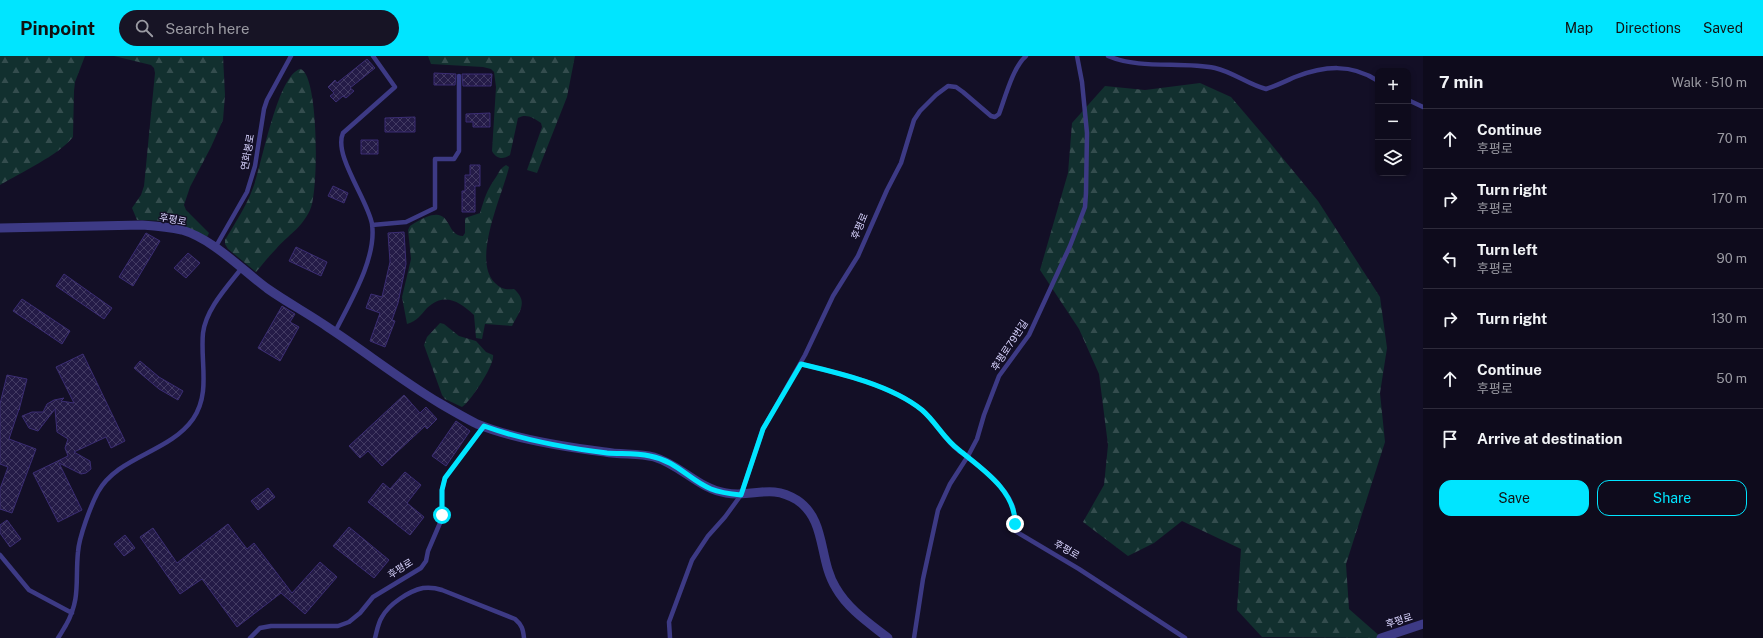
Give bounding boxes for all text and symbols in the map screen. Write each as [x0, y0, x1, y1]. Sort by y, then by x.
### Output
search box [119, 10, 399, 46]
text: Pinpoint [20, 17, 95, 39]
icon: search [133, 17, 155, 39]
text: Search here [165, 20, 249, 37]
text: Map [1565, 20, 1593, 36]
text: Directions [1615, 20, 1681, 36]
text: Saved [1703, 20, 1743, 36]
map controls [1375, 68, 1411, 176]
button: + [1375, 68, 1411, 104]
text: 7 min [1439, 72, 1483, 92]
text: Walk · 510 m [1672, 75, 1747, 90]
button: − [1375, 104, 1411, 140]
text: Continue [1477, 121, 1542, 138]
icon: ahead [1439, 128, 1461, 150]
text: 70 m [1717, 131, 1747, 146]
street label: 연화봉로 [238, 133, 256, 171]
button: layers [1375, 140, 1411, 176]
text: 후평로 [1477, 141, 1513, 156]
text: Turn right [1477, 181, 1547, 198]
icon: right [1439, 188, 1461, 210]
text: 170 m [1712, 191, 1747, 206]
text: 후평로 [1477, 201, 1513, 216]
street label: 후평로 [158, 210, 188, 228]
street label: 후평로 [848, 211, 870, 241]
text: Turn left [1477, 241, 1538, 258]
icon: left [1439, 248, 1461, 270]
text: 90 m [1717, 251, 1747, 266]
text: 후평로 [1477, 261, 1513, 276]
icon: right [1439, 308, 1461, 330]
text: Turn right [1477, 310, 1547, 327]
text: 130 m [1711, 311, 1747, 326]
street label: 후평로79번길 [988, 317, 1030, 373]
text: Continue [1477, 361, 1542, 378]
icon: ahead [1439, 368, 1461, 390]
text: 50 m [1716, 371, 1747, 386]
text: 후평로 [1477, 381, 1513, 396]
icon: arrive [1439, 428, 1461, 450]
text: Arrive at destination [1477, 430, 1622, 447]
button: Save [1439, 480, 1589, 516]
button: Share [1597, 480, 1747, 516]
route start [433, 506, 451, 524]
route end [1006, 515, 1024, 533]
street label: 후평로 [1052, 537, 1082, 561]
street label: 후평로 [385, 556, 415, 580]
street label: 후평로 [1384, 610, 1414, 630]

